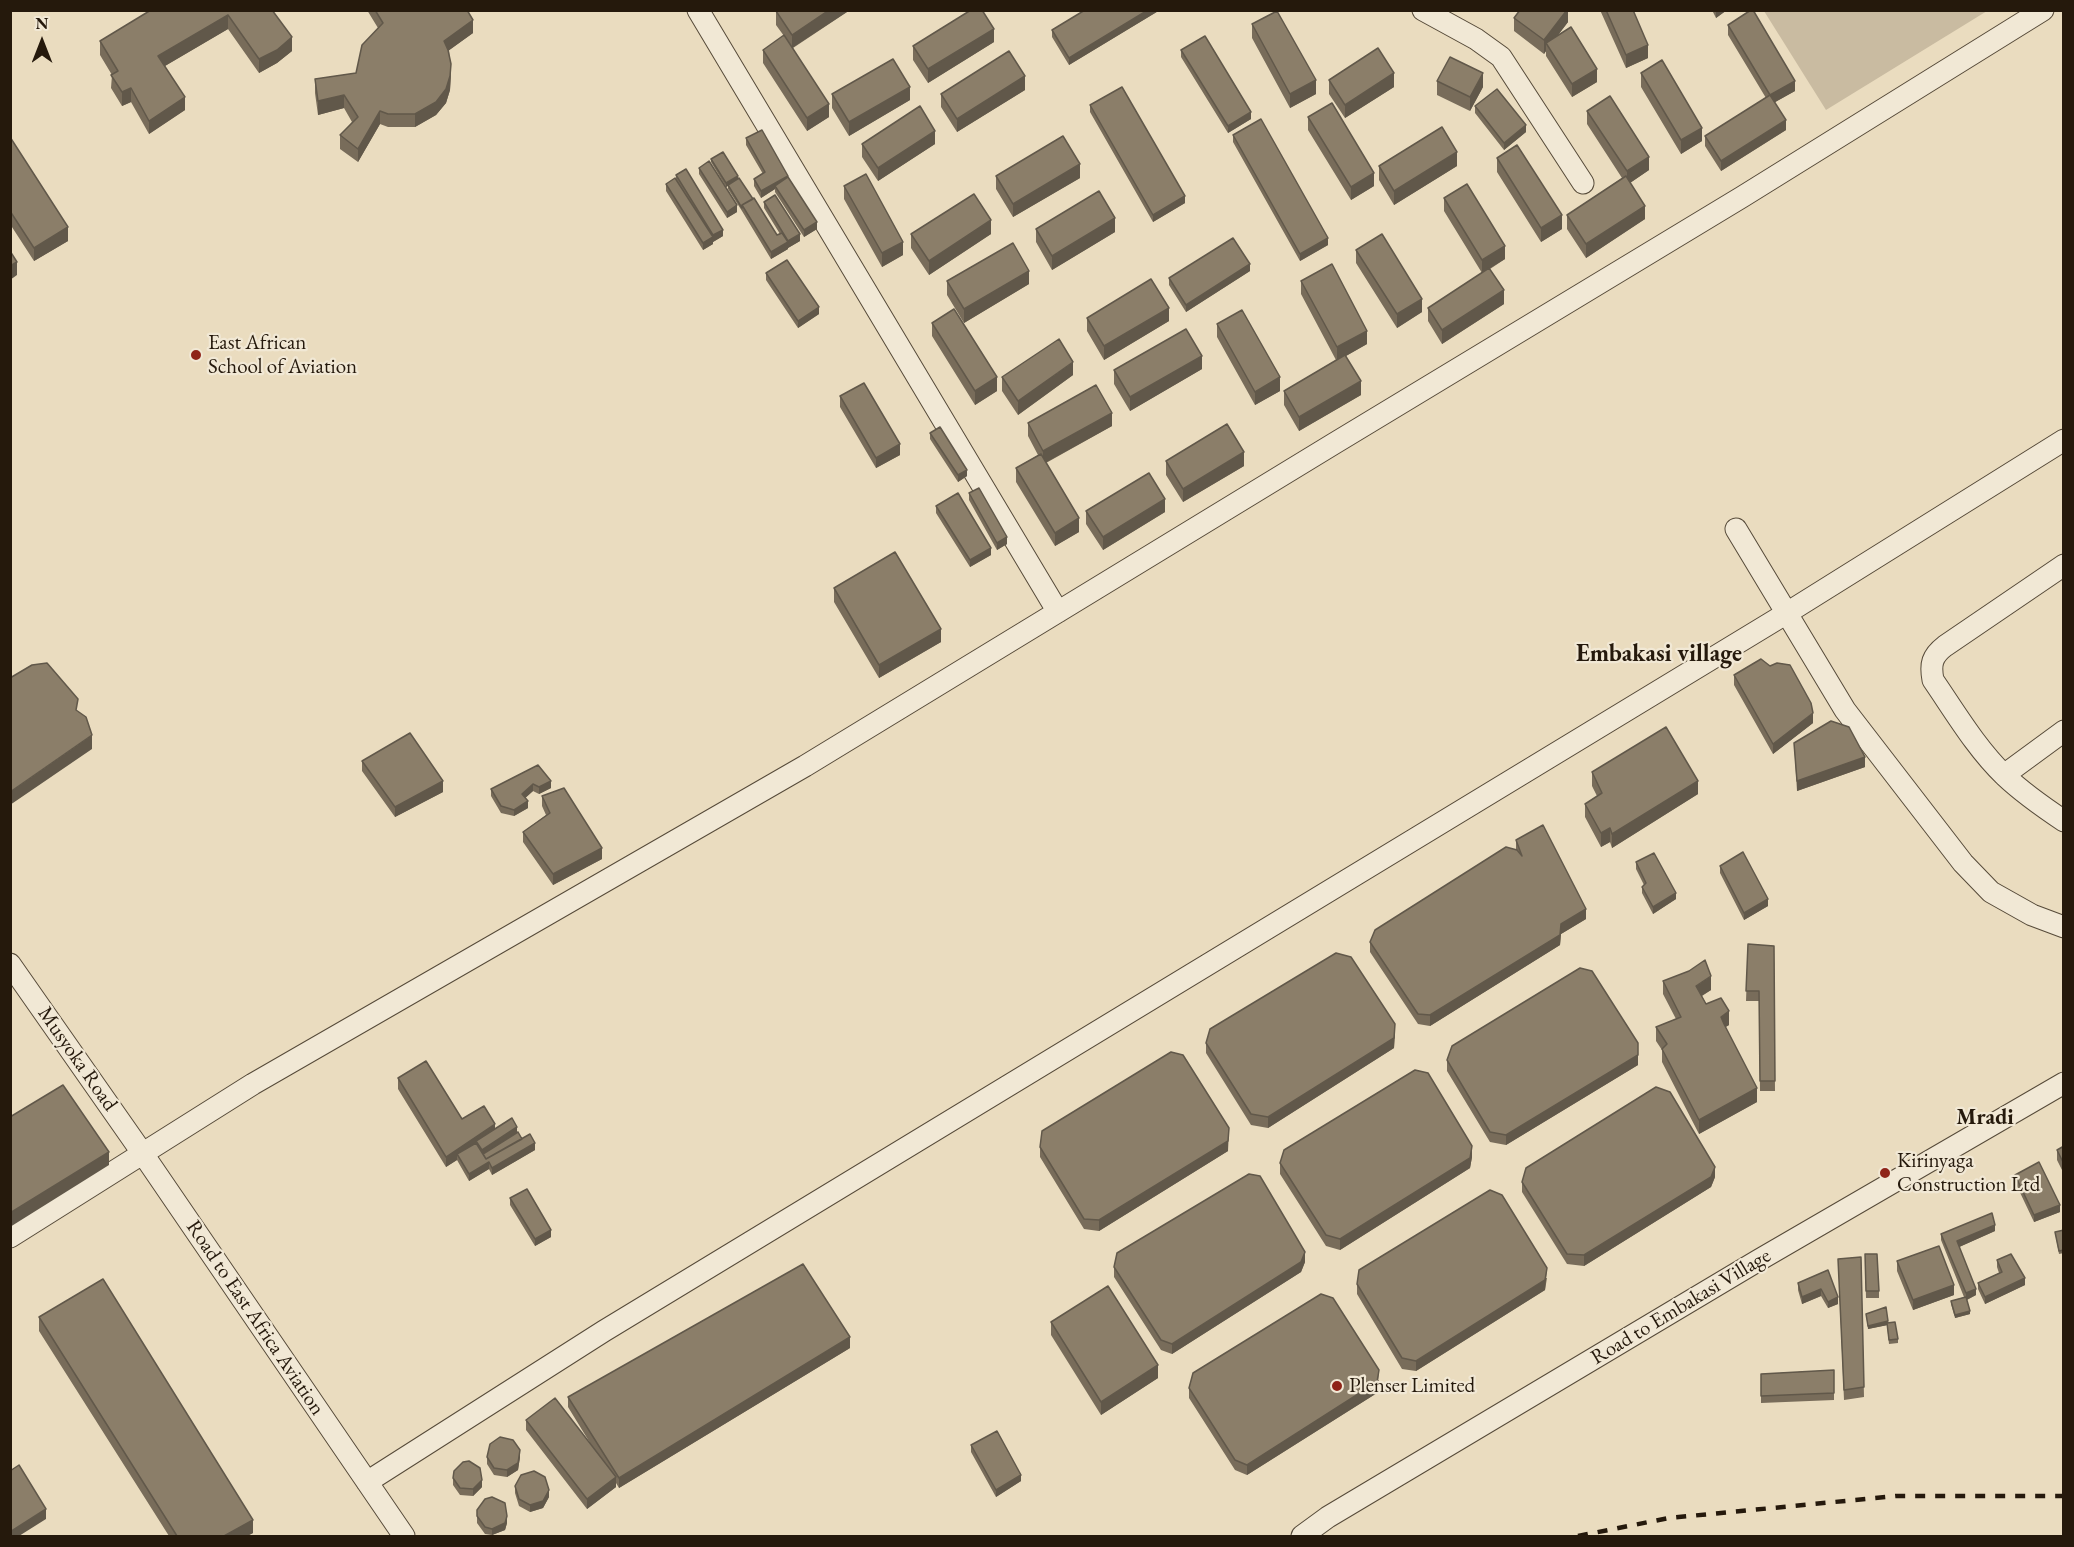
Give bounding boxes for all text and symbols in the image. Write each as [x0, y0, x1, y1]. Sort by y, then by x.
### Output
north arrow [12, 12, 72, 72]
text: N [36, 13, 48, 34]
place label: East African School of Aviation [208, 330, 357, 380]
marker: East African School of Aviation [189, 348, 203, 362]
district label: Embakasi village [1576, 640, 1742, 668]
street label: Musyoka Road [32, 1002, 122, 1116]
district label: Mradi [1956, 1105, 2014, 1131]
place label: Kirinyaga Construction Ltd [1897, 1148, 2040, 1198]
marker: Kirinyaga Construction Ltd [1878, 1166, 1892, 1180]
street label: Road to East Africa Aviation [180, 1216, 330, 1420]
street label: Road to Embakasi Village [1587, 1243, 1775, 1371]
place label: Plenser Limited [1349, 1373, 1475, 1399]
marker: Plenser Limited [1330, 1379, 1344, 1393]

